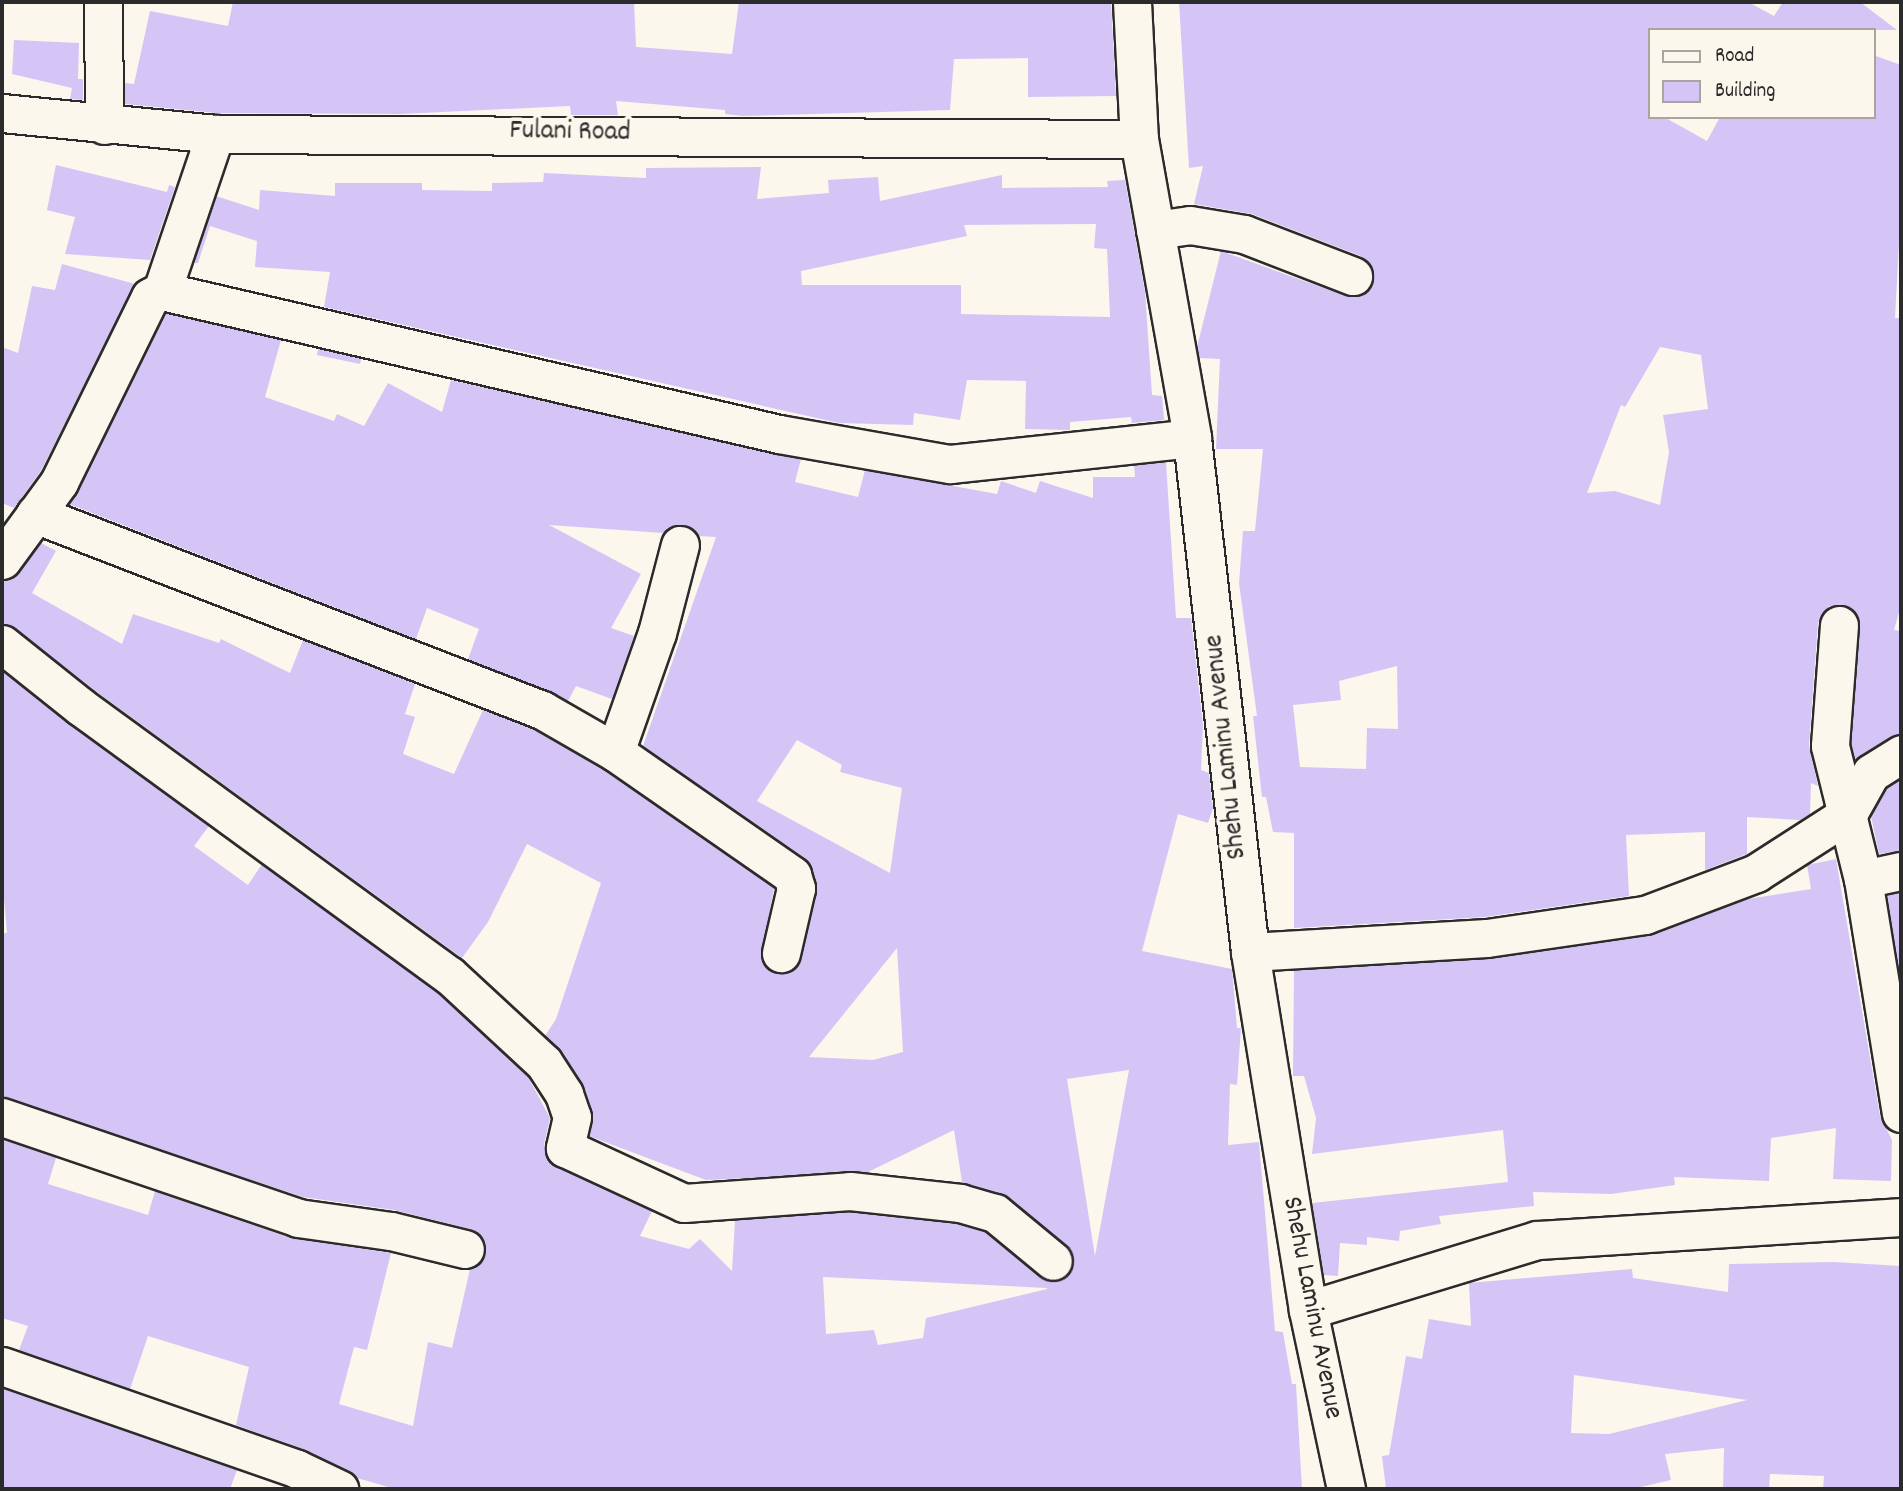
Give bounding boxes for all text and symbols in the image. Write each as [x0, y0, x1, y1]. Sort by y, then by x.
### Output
legend [1647, 28, 1875, 119]
text: Road [1715, 42, 1754, 72]
text: Building [1715, 77, 1775, 107]
street label: Fulani Road [509, 115, 631, 151]
street label: Shehu Laminu Avenue [1198, 633, 1256, 861]
street label: Shehu Laminu Avenue [1273, 1194, 1349, 1422]

